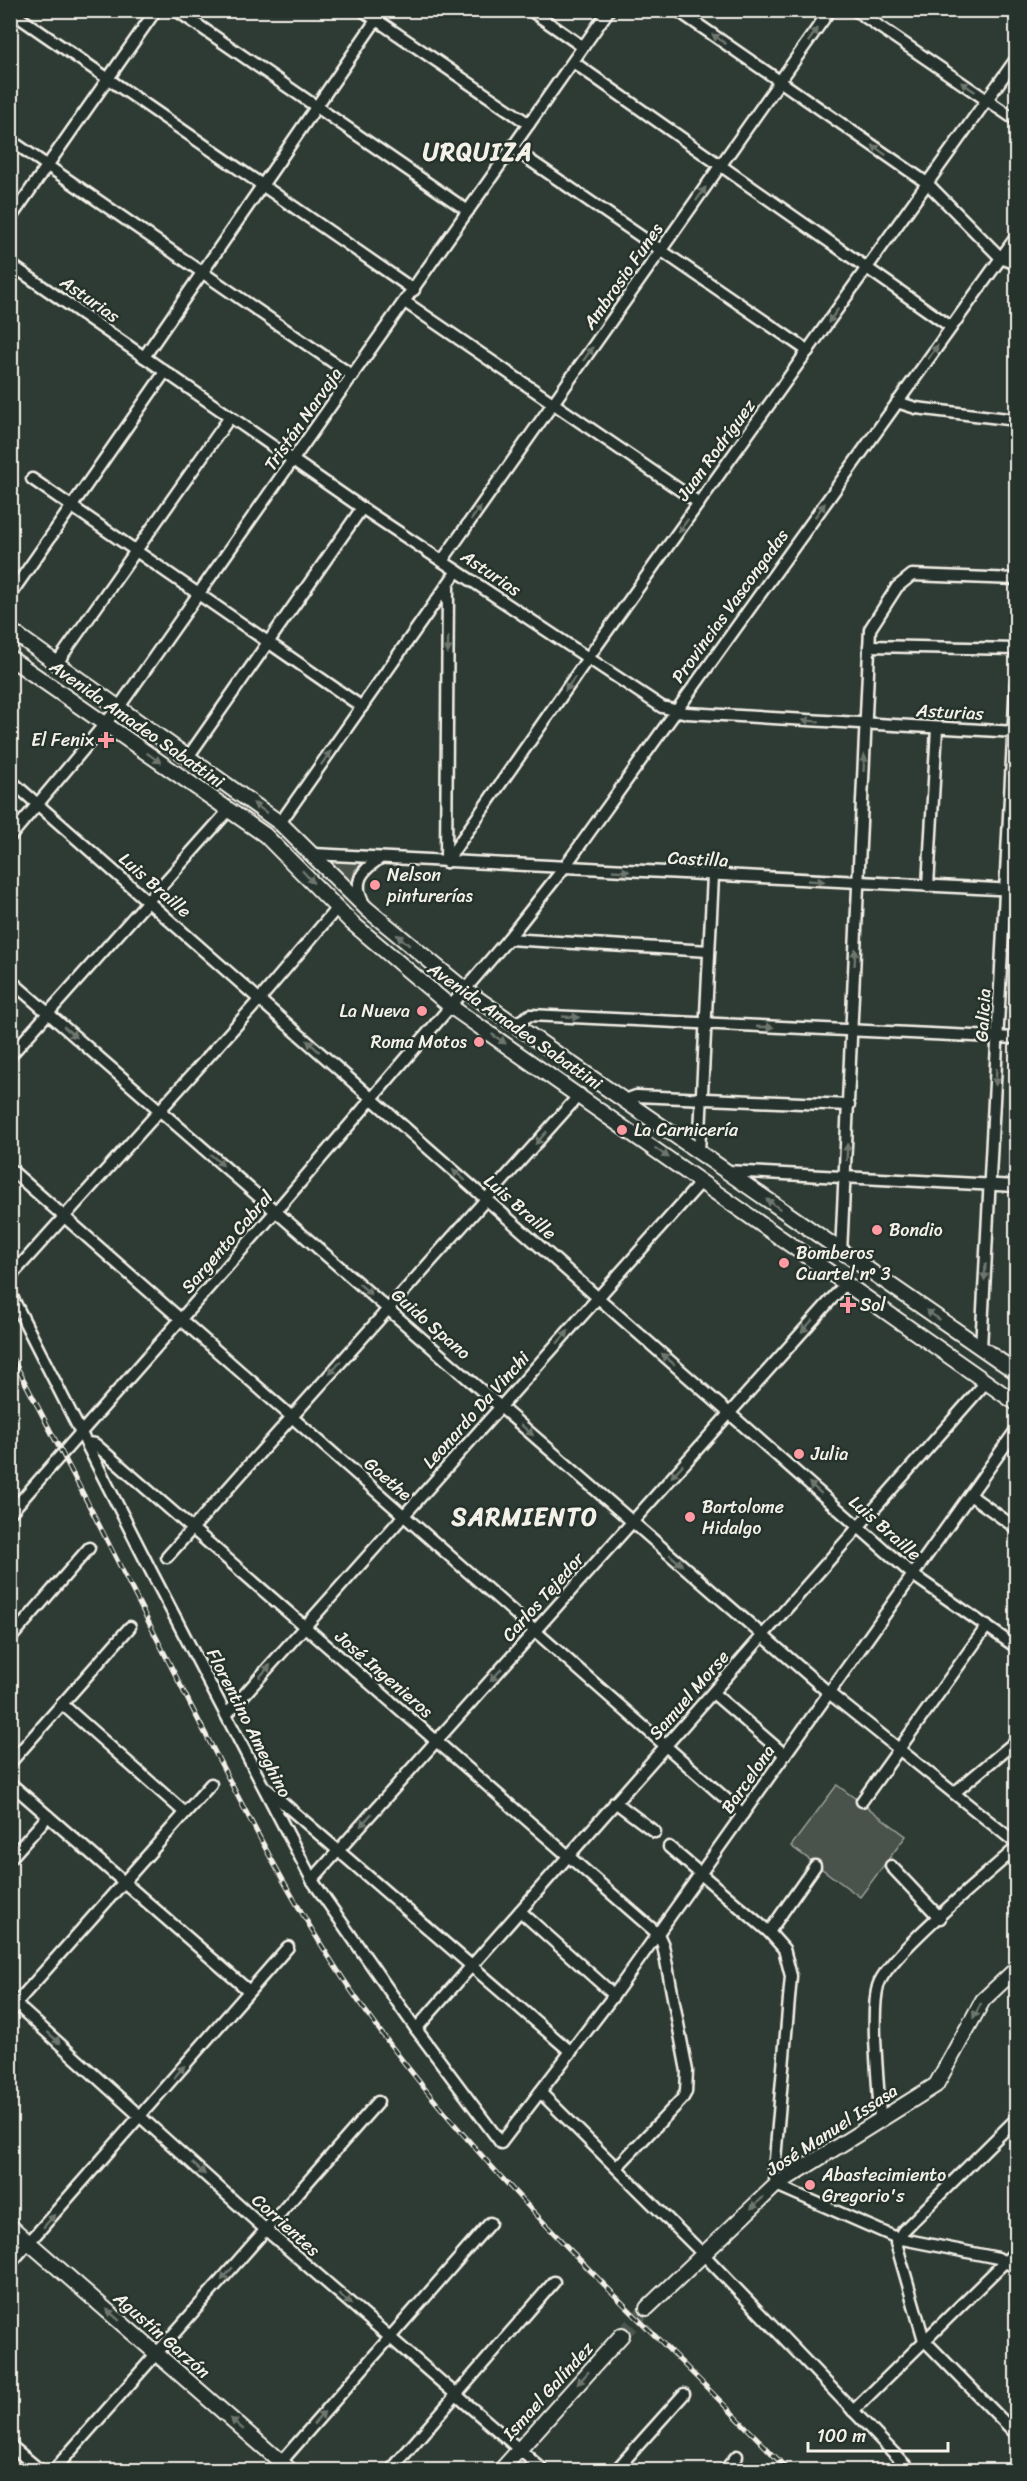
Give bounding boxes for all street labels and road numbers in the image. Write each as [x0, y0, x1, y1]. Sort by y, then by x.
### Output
street label: Ambrosio Funes [574, 215, 672, 337]
street label: Asturias [52, 266, 127, 332]
street label: Tristán Narvaja [255, 360, 351, 478]
street label: Juan Rodríguez [667, 392, 764, 509]
street label: Provincias Vascongadas [663, 521, 798, 690]
street label: Asturias [453, 540, 528, 605]
street label: Avenida Amadeo Sabattini [42, 651, 232, 797]
street label: Asturias [915, 694, 985, 730]
street label: Castilla [667, 841, 729, 877]
street label: Luis Braille [111, 844, 199, 926]
street label: Avenida Amadeo Sabattini [420, 953, 610, 1099]
street label: Galicia [966, 988, 1000, 1042]
street label: Luis Braille [476, 1166, 564, 1248]
street label: Sargento Cabral [173, 1182, 282, 1301]
street label: Guido Spano [384, 1280, 478, 1368]
street label: Leonardo Da Vinchi [414, 1343, 539, 1476]
street label: Goethe [357, 1449, 420, 1510]
street label: Luis Braille [841, 1487, 929, 1569]
street label: Carlos Tejedor [494, 1543, 593, 1649]
street label: José Ingenieros [327, 1621, 441, 1727]
street label: Florentino Ameghino [197, 1643, 301, 1803]
street label: Samuel Morse [640, 1643, 738, 1747]
street label: Barcelona [712, 1738, 784, 1820]
street label: José Manuel Issasa [759, 2075, 904, 2185]
street label: Corrientes [244, 2185, 328, 2265]
street label: Agustín Garzón [105, 2283, 218, 2387]
street label: Ismael Galíndez [494, 2334, 602, 2449]

